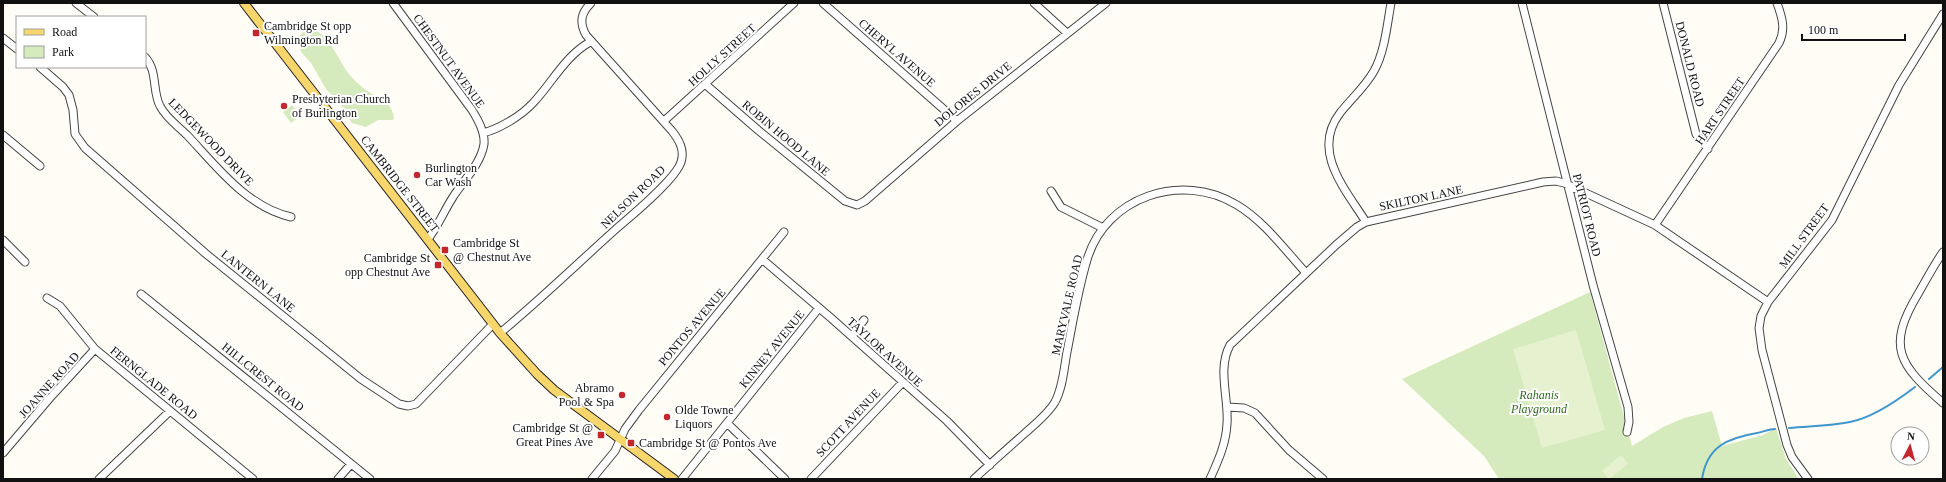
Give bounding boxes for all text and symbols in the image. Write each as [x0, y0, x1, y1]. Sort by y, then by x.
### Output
street label: CHESTNUT AVENUE [410, 11, 488, 111]
legend [16, 16, 146, 68]
street label: CHERYL AVENUE [856, 16, 938, 90]
scale bar [1802, 16, 1905, 42]
place label: Cambridge St opp Wilmington Rd [264, 19, 351, 47]
street label: DONALD ROAD [1673, 20, 1707, 109]
street label: HOLLY STREET [685, 21, 759, 89]
text: 100 m [1808, 23, 1839, 37]
text: Road [52, 25, 77, 39]
marker: Cambridge St opp Wilmington Rd [251, 28, 261, 38]
text: Park [52, 45, 74, 59]
street label: DOLORES DRIVE [932, 59, 1014, 129]
street label: HART STREET [1692, 74, 1748, 148]
place label: Presbyterian Church of Burlington [292, 92, 390, 120]
street label: LEDGEWOOD DRIVE [166, 95, 256, 189]
street label: ROBIN HOOD LANE [739, 97, 833, 179]
marker: Presbyterian Church of Burlington [279, 101, 289, 111]
street label: CAMBRIDGE STREET [358, 133, 443, 236]
place label: Burlington Car Wash [425, 161, 477, 189]
street label: NELSON ROAD [598, 162, 668, 231]
marker: Burlington Car Wash [412, 170, 422, 180]
street label: PATRIOT ROAD [1570, 172, 1604, 258]
street label: SKILTON LANE [1378, 182, 1464, 214]
street label: MILL STREET [1776, 201, 1832, 271]
place label: Cambridge St @ Chestnut Ave [453, 236, 531, 264]
marker: Cambridge St @ Chestnut Ave [440, 245, 450, 255]
street label: LANTERN LANE [218, 247, 298, 315]
place label: Cambridge St opp Chestnut Ave [345, 251, 431, 279]
street label: MARYVALE ROAD [1049, 253, 1085, 357]
marker: Cambridge St opp Chestnut Ave [433, 260, 443, 270]
street label: PONTOS AVENUE [656, 286, 728, 368]
street label: KINNEY AVENUE [736, 307, 808, 391]
street label: TAYLOR AVENUE [844, 314, 926, 390]
street label: HILLCREST ROAD [219, 340, 307, 415]
street label: FERNGLADE ROAD [107, 343, 201, 423]
street label: JOANNE ROAD [16, 349, 82, 421]
place label: Abramo Pool & Spa [559, 381, 615, 409]
street label: SCOTT AVENUE [813, 386, 883, 460]
park label: Rahanis Playground [1510, 388, 1568, 416]
marker: Abramo Pool & Spa [617, 390, 627, 400]
place label: Olde Towne Liquors [675, 403, 734, 431]
marker: Olde Towne Liquors [662, 412, 672, 422]
place label: Cambridge St @ Great Pines Ave [513, 421, 593, 449]
north arrow [1890, 426, 1930, 466]
marker: Cambridge St @ Great Pines Ave [596, 430, 606, 440]
text: N [1906, 430, 1916, 442]
place label: Cambridge St @ Pontos Ave [639, 436, 777, 450]
marker: Cambridge St @ Pontos Ave [626, 438, 636, 448]

